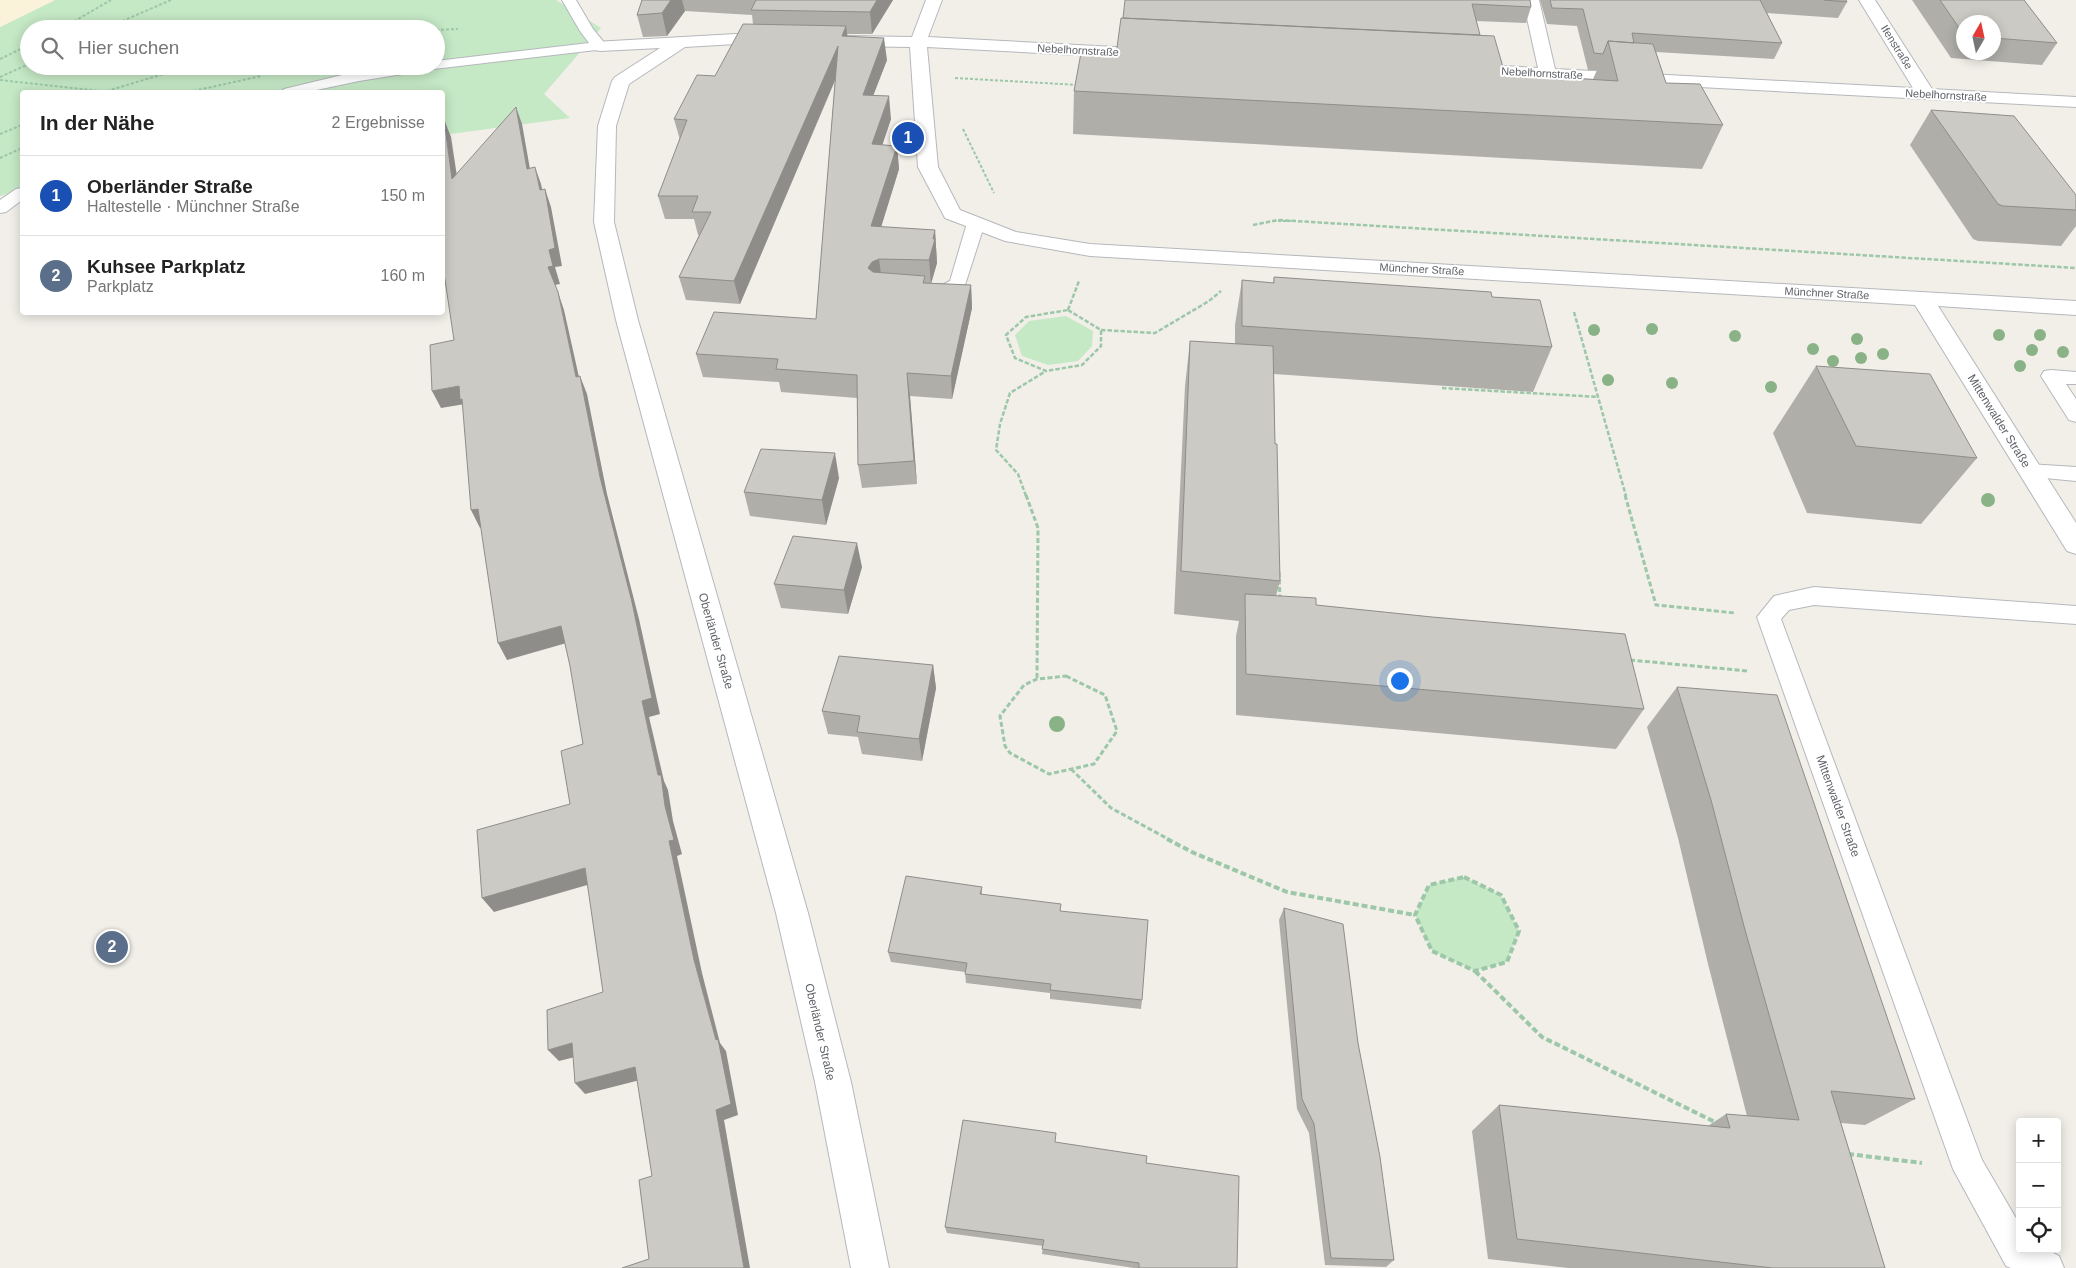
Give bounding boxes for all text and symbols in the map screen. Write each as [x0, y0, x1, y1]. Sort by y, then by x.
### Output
north arrow [1956, 15, 2001, 60]
search box [20, 20, 445, 75]
street label: Ifenstraße [1879, 23, 1915, 71]
icon: search [38, 34, 66, 62]
text: Hier suchen [78, 37, 179, 58]
street label: Nebelhornstraße [1037, 42, 1119, 58]
street label: Nebelhornstraße [1501, 65, 1583, 81]
street label: Nebelhornstraße [1905, 87, 1987, 103]
text: In der Nähe [40, 111, 154, 134]
text: 2 Ergebnisse [332, 114, 425, 131]
pin: 1 [892, 119, 924, 157]
text: Oberländer Straße [87, 176, 253, 197]
text: 1 [52, 187, 60, 204]
text: 150 m [381, 187, 425, 204]
text: Haltestelle · Münchner Straße [87, 198, 300, 215]
text: Kuhsee Parkplatz [87, 256, 245, 277]
street label: Münchner Straße [1379, 261, 1465, 277]
text: 2 [52, 267, 60, 284]
text: 160 m [381, 267, 425, 284]
text: Parkplatz [87, 278, 154, 295]
street label: Münchner Straße [1784, 285, 1870, 301]
street label: Mittenwalder Straße [1965, 372, 2034, 471]
street label: Oberländer Straße [696, 591, 737, 691]
your location [1387, 668, 1413, 694]
street label: Mittenwalder Straße [1813, 753, 1863, 859]
pin: 2 [96, 928, 128, 966]
street label: Oberländer Straße [802, 982, 838, 1082]
map controls [2016, 1118, 2061, 1253]
button: + [2016, 1118, 2061, 1163]
button: − [2016, 1163, 2061, 1208]
button: locate [2016, 1208, 2061, 1253]

